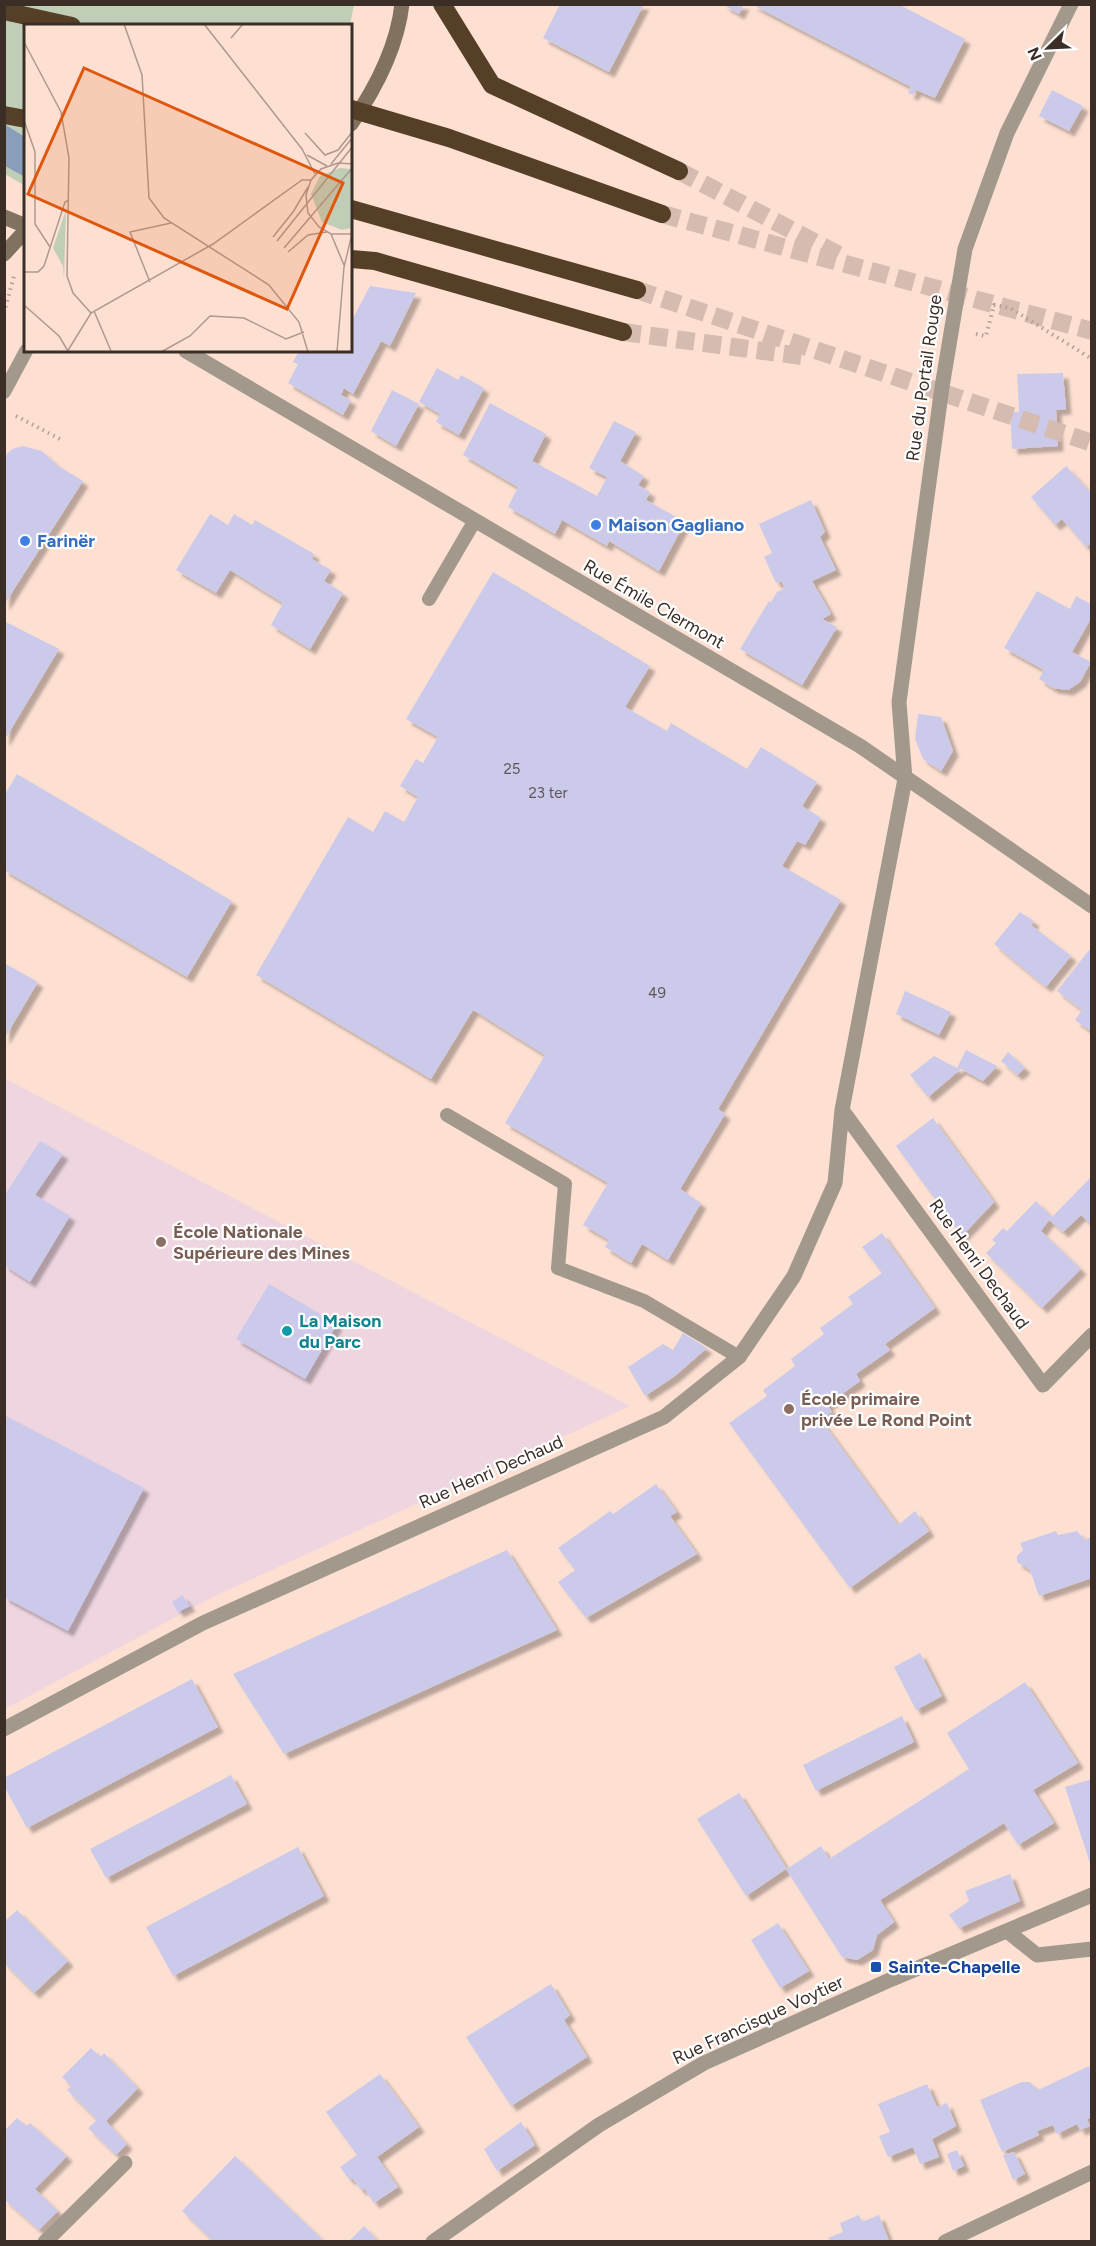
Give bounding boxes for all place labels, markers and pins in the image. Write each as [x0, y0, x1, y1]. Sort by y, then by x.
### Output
place label: Maison Gagliano [608, 514, 744, 536]
marker: Maison Gagliano [589, 518, 603, 532]
place label: Farinër [37, 530, 95, 552]
marker: Farinër [18, 534, 32, 548]
place label: École Nationale Supérieure des Mines [173, 1221, 350, 1264]
marker: École Nationale Supérieure des Mines [154, 1235, 168, 1249]
place label: La Maison du Parc [299, 1310, 381, 1353]
marker: La Maison du Parc [280, 1324, 294, 1338]
place label: École primaire privée Le Rond Point [801, 1388, 972, 1431]
marker: École primaire privée Le Rond Point [782, 1402, 796, 1416]
place label: Sainte-Chapelle [888, 1956, 1020, 1978]
marker: Sainte-Chapelle [869, 1960, 883, 1974]

